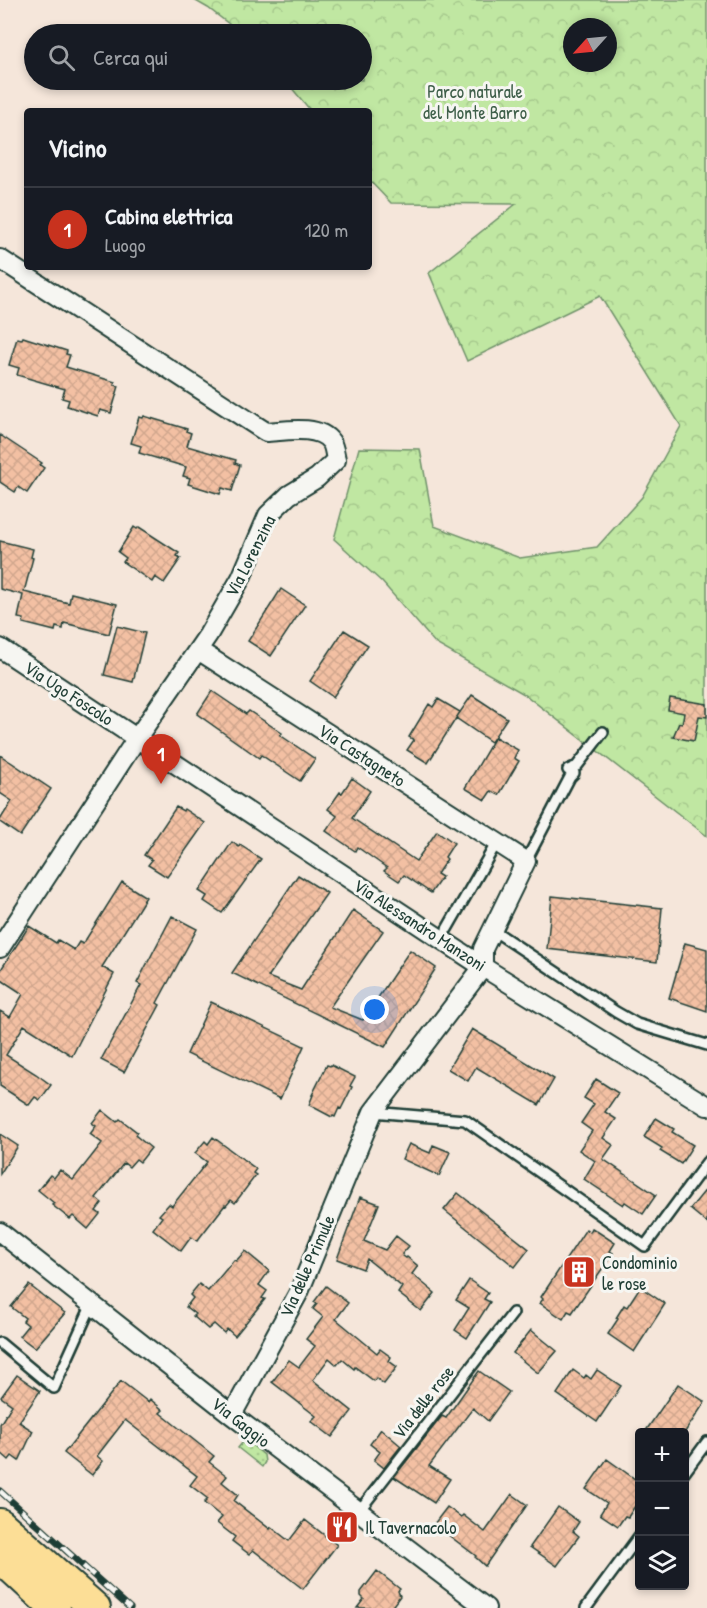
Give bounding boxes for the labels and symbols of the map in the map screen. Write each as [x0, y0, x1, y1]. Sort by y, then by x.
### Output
north arrow [563, 18, 617, 72]
park label: Parco naturale del Monte Barro [423, 79, 527, 125]
street label: Via Lorenzina [219, 511, 281, 601]
street label: Via Ugo Foscolo [19, 655, 119, 731]
street label: Via Castagneto [314, 718, 410, 792]
pin: 1 [142, 734, 180, 784]
street label: Via Alessandro Manzoni [349, 873, 491, 977]
your location [360, 995, 389, 1024]
street label: Via delle Primule [273, 1211, 341, 1321]
place label: Condominio le rose [602, 1250, 677, 1296]
building icon: Condominio le rose [561, 1254, 597, 1290]
street label: Via delle rose [386, 1360, 460, 1444]
street label: Via Gaggio [206, 1391, 276, 1453]
restaurant icon: Il Tavernacolo [324, 1509, 360, 1545]
place label: Il Tavernacolo [365, 1515, 456, 1540]

